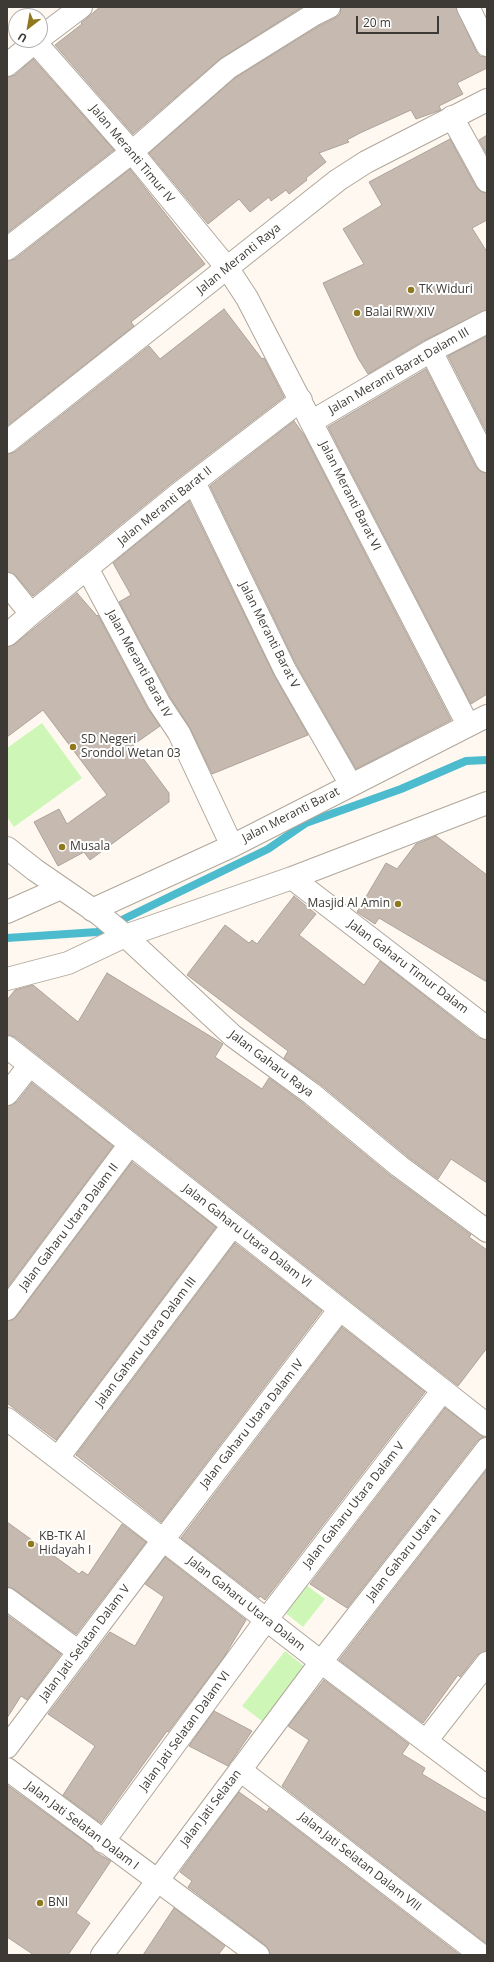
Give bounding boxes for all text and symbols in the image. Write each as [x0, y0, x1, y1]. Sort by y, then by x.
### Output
north arrow [8, 8, 48, 48]
scale bar [358, 8, 441, 34]
text: 20 m [363, 14, 391, 31]
text: U [15, 29, 30, 46]
street label: Jalan Meranti Timur IV [87, 102, 177, 206]
street label: Jalan Meranti Raya [194, 221, 284, 297]
place label: TK Widuri [419, 283, 473, 297]
marker: TK Widuri [406, 285, 416, 295]
place label: Balai RW XIV [365, 306, 434, 320]
marker: Balai RW XIV [352, 308, 362, 318]
street label: Jalan Meranti Barat Dalam III [326, 325, 472, 417]
street label: Jalan Meranti Barat VI [316, 439, 384, 553]
street label: Jalan Meranti Barat II [115, 464, 215, 548]
street label: Jalan Meranti Barat V [236, 579, 302, 691]
street label: Jalan Meranti Barat IV [103, 608, 175, 720]
place label: SD Negeri Srondol Wetan 03 [81, 733, 181, 761]
marker: SD Negeri Srondol Wetan 03 [68, 742, 78, 752]
street label: Jalan Meranti Barat [240, 784, 342, 846]
place label: Musala [70, 840, 110, 854]
marker: Musala [57, 842, 67, 852]
place label: Masjid Al Amin [307, 897, 390, 911]
marker: Masjid Al Amin [393, 899, 403, 909]
street label: Jalan Gaharu Timur Dalam [345, 917, 471, 1017]
street label: Jalan Gaharu Raya [226, 1028, 316, 1100]
street label: Jalan Gaharu Utara Dalam II [17, 1161, 121, 1293]
street label: Jalan Gaharu Utara Dalam VI [180, 1181, 314, 1291]
street label: Jalan Gaharu Utara Dalam III [93, 1274, 199, 1410]
street label: Jalan Gaharu Utara Dalam IV [197, 1357, 307, 1491]
street label: Jalan Gaharu Utara Dalam V [300, 1439, 408, 1571]
street label: Jalan Gaharu Utara I [364, 1506, 444, 1604]
place label: KB-TK Al Hidayah I [39, 1530, 91, 1558]
marker: KB-TK Al Hidayah I [26, 1539, 36, 1549]
street label: Jalan Gaharu Utara Dalam [184, 1554, 308, 1654]
street label: Jalan Jati Selatan Dalam V [37, 1582, 133, 1704]
street label: Jalan Jati Selatan Dalam VI [137, 1668, 233, 1794]
street label: Jalan Jati Selatan [178, 1767, 244, 1849]
street label: Jalan Jati Selatan Dalam I [23, 1779, 141, 1873]
street label: Jalan Jati Selatan Dalam VIII [296, 1810, 424, 1914]
place label: BNI [48, 1896, 68, 1910]
marker: BNI [35, 1898, 45, 1908]

